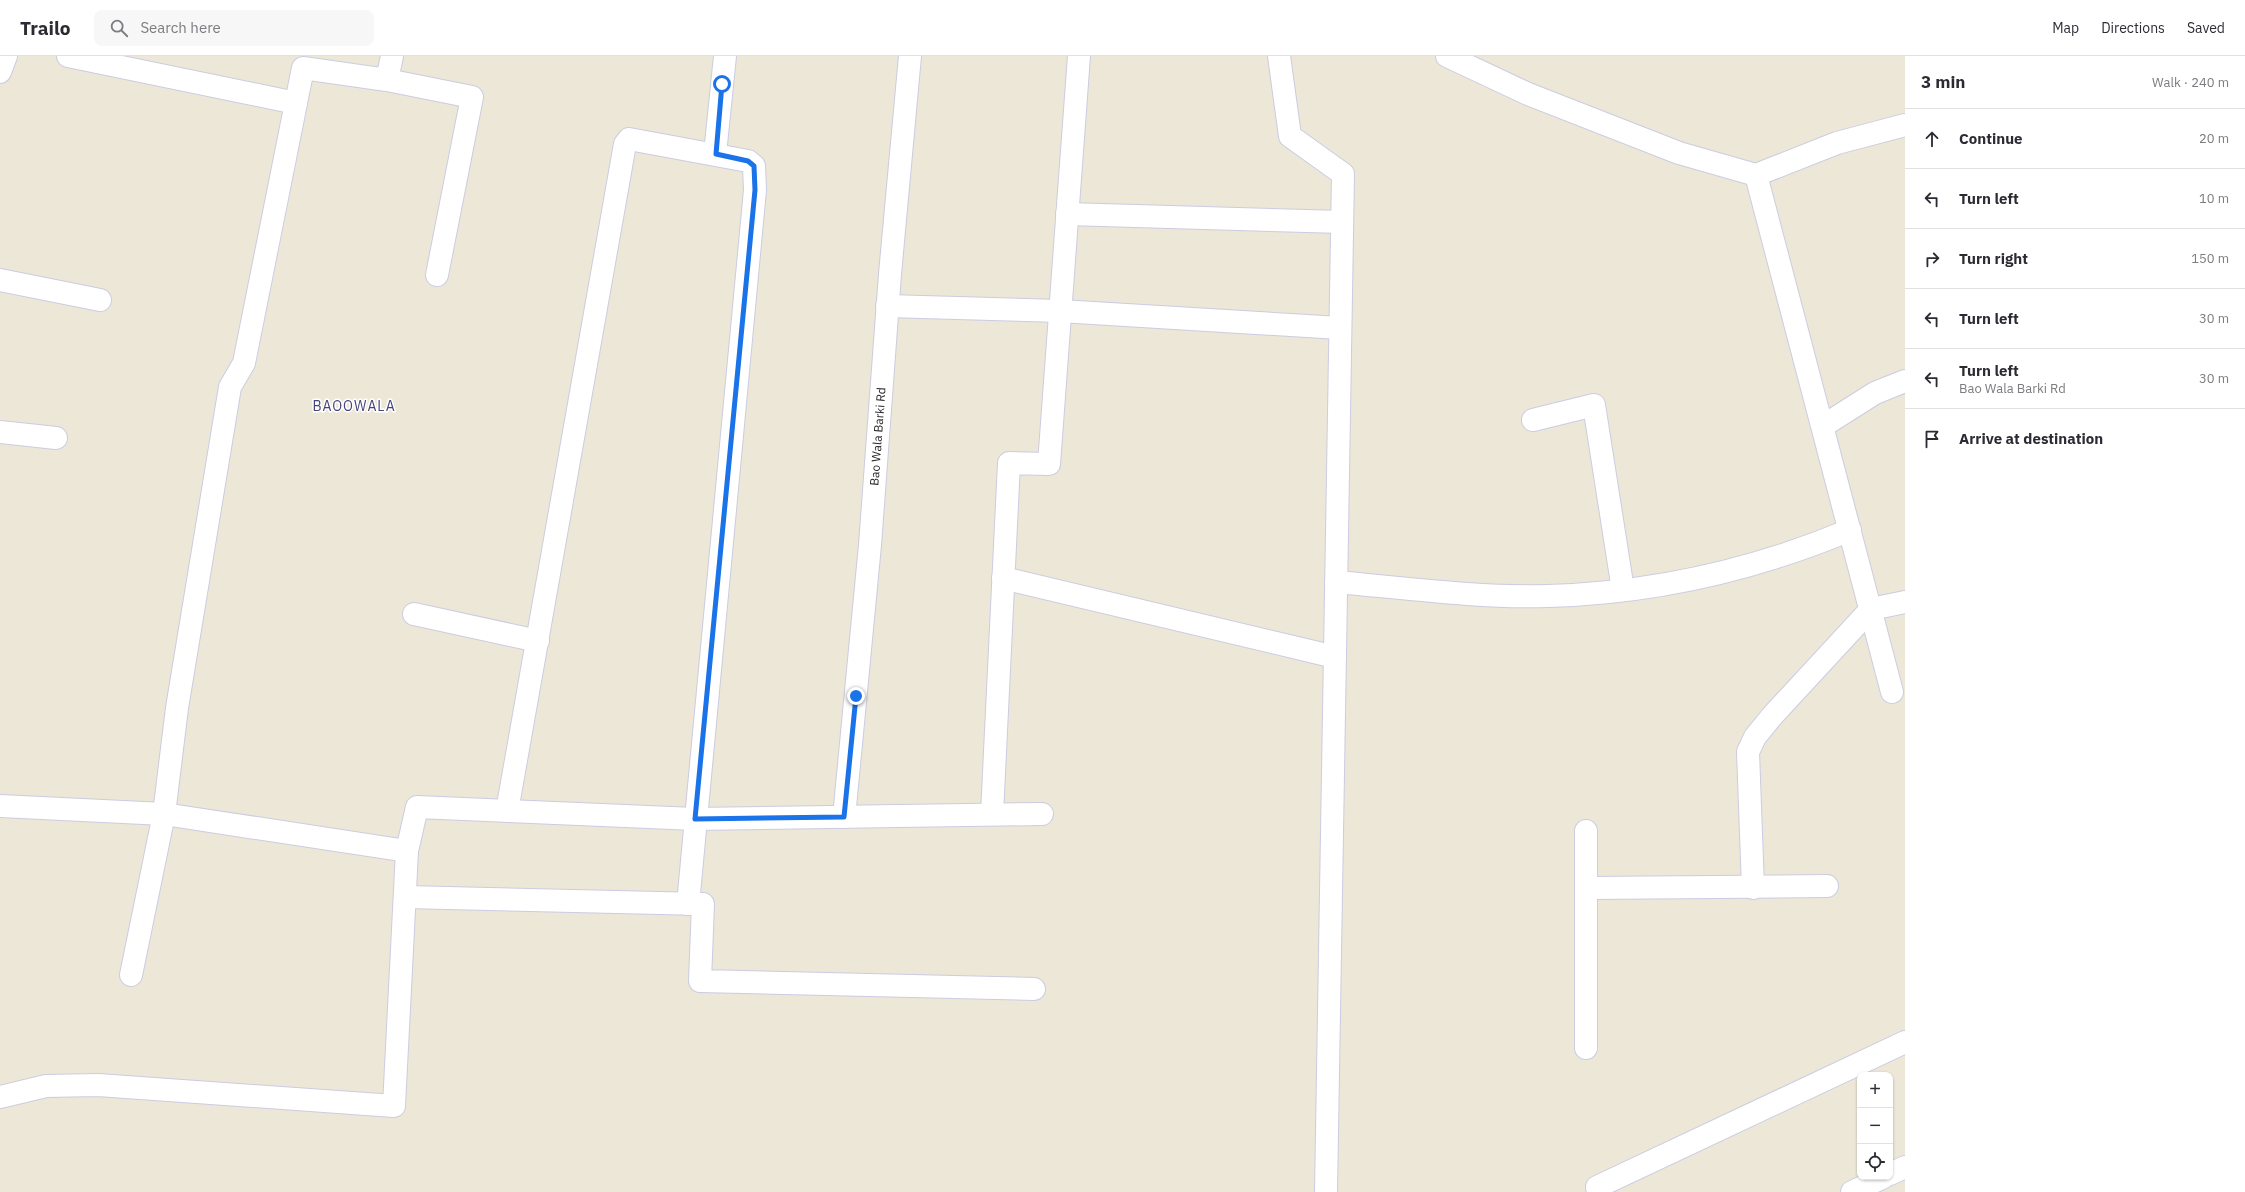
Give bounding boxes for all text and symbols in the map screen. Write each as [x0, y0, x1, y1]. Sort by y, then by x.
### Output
search box [94, 10, 374, 46]
text: Trailo [20, 16, 70, 40]
icon: search [108, 17, 130, 39]
text: Search here [140, 18, 221, 37]
text: Map [2052, 19, 2079, 37]
text: Directions [2101, 19, 2165, 37]
text: Saved [2187, 19, 2225, 37]
text: 3 min [1921, 71, 1965, 93]
text: Walk · 240 m [2152, 74, 2229, 91]
route start [713, 75, 731, 93]
icon: ahead [1921, 128, 1943, 150]
text: Continue [1959, 129, 2023, 148]
text: 20 m [2199, 130, 2229, 147]
icon: left [1921, 188, 1943, 210]
text: Turn left [1959, 189, 2019, 208]
text: 10 m [2199, 190, 2229, 207]
icon: right [1921, 248, 1943, 270]
text: Turn right [1959, 249, 2028, 268]
text: 150 m [2191, 250, 2229, 267]
icon: left [1921, 308, 1943, 330]
text: Turn left [1959, 309, 2019, 328]
text: 30 m [2199, 310, 2229, 327]
text: Turn left [1959, 361, 2019, 380]
icon: left [1921, 368, 1943, 390]
text: 30 m [2199, 370, 2229, 387]
text: Bao Wala Barki Rd [1959, 380, 2066, 397]
street label: Bao Wala Barki Rd [866, 387, 889, 486]
district label: BAOOWALA [312, 397, 396, 415]
icon: arrive [1921, 428, 1943, 450]
text: Arrive at destination [1959, 429, 2103, 448]
route end [847, 687, 865, 705]
map controls [1857, 1072, 1893, 1180]
button: + [1857, 1072, 1893, 1108]
button: − [1857, 1108, 1893, 1144]
button: locate [1857, 1144, 1893, 1180]

